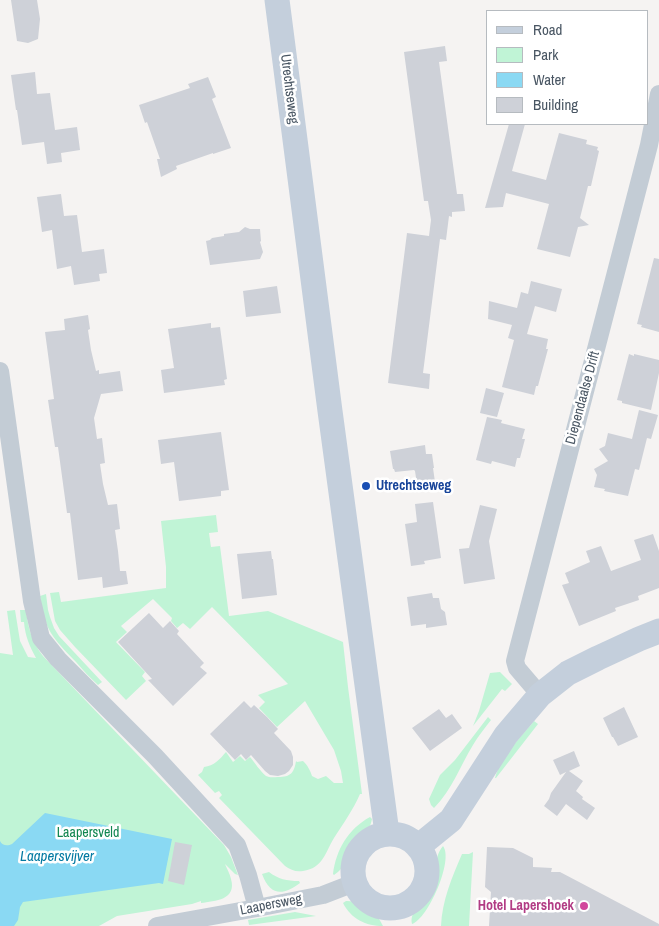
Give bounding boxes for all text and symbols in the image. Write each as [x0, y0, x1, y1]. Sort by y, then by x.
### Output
legend [487, 10, 649, 125]
text: Road [533, 19, 562, 40]
text: Park [533, 44, 558, 65]
street label: Utrechtseweg [276, 53, 302, 125]
text: Water [533, 69, 565, 90]
text: Building [533, 94, 578, 115]
street label: Diependaalse Drift [562, 350, 604, 446]
place label: Utrechtseweg [376, 478, 451, 494]
marker: Utrechtseweg [360, 480, 372, 492]
park label: Laapersveld [57, 825, 119, 841]
water label: Laapersvijver [20, 848, 94, 866]
street label: Laapersweg [239, 891, 303, 919]
place label: Hotel Lapershoek [478, 898, 574, 914]
marker: Hotel Lapershoek [578, 900, 590, 912]

